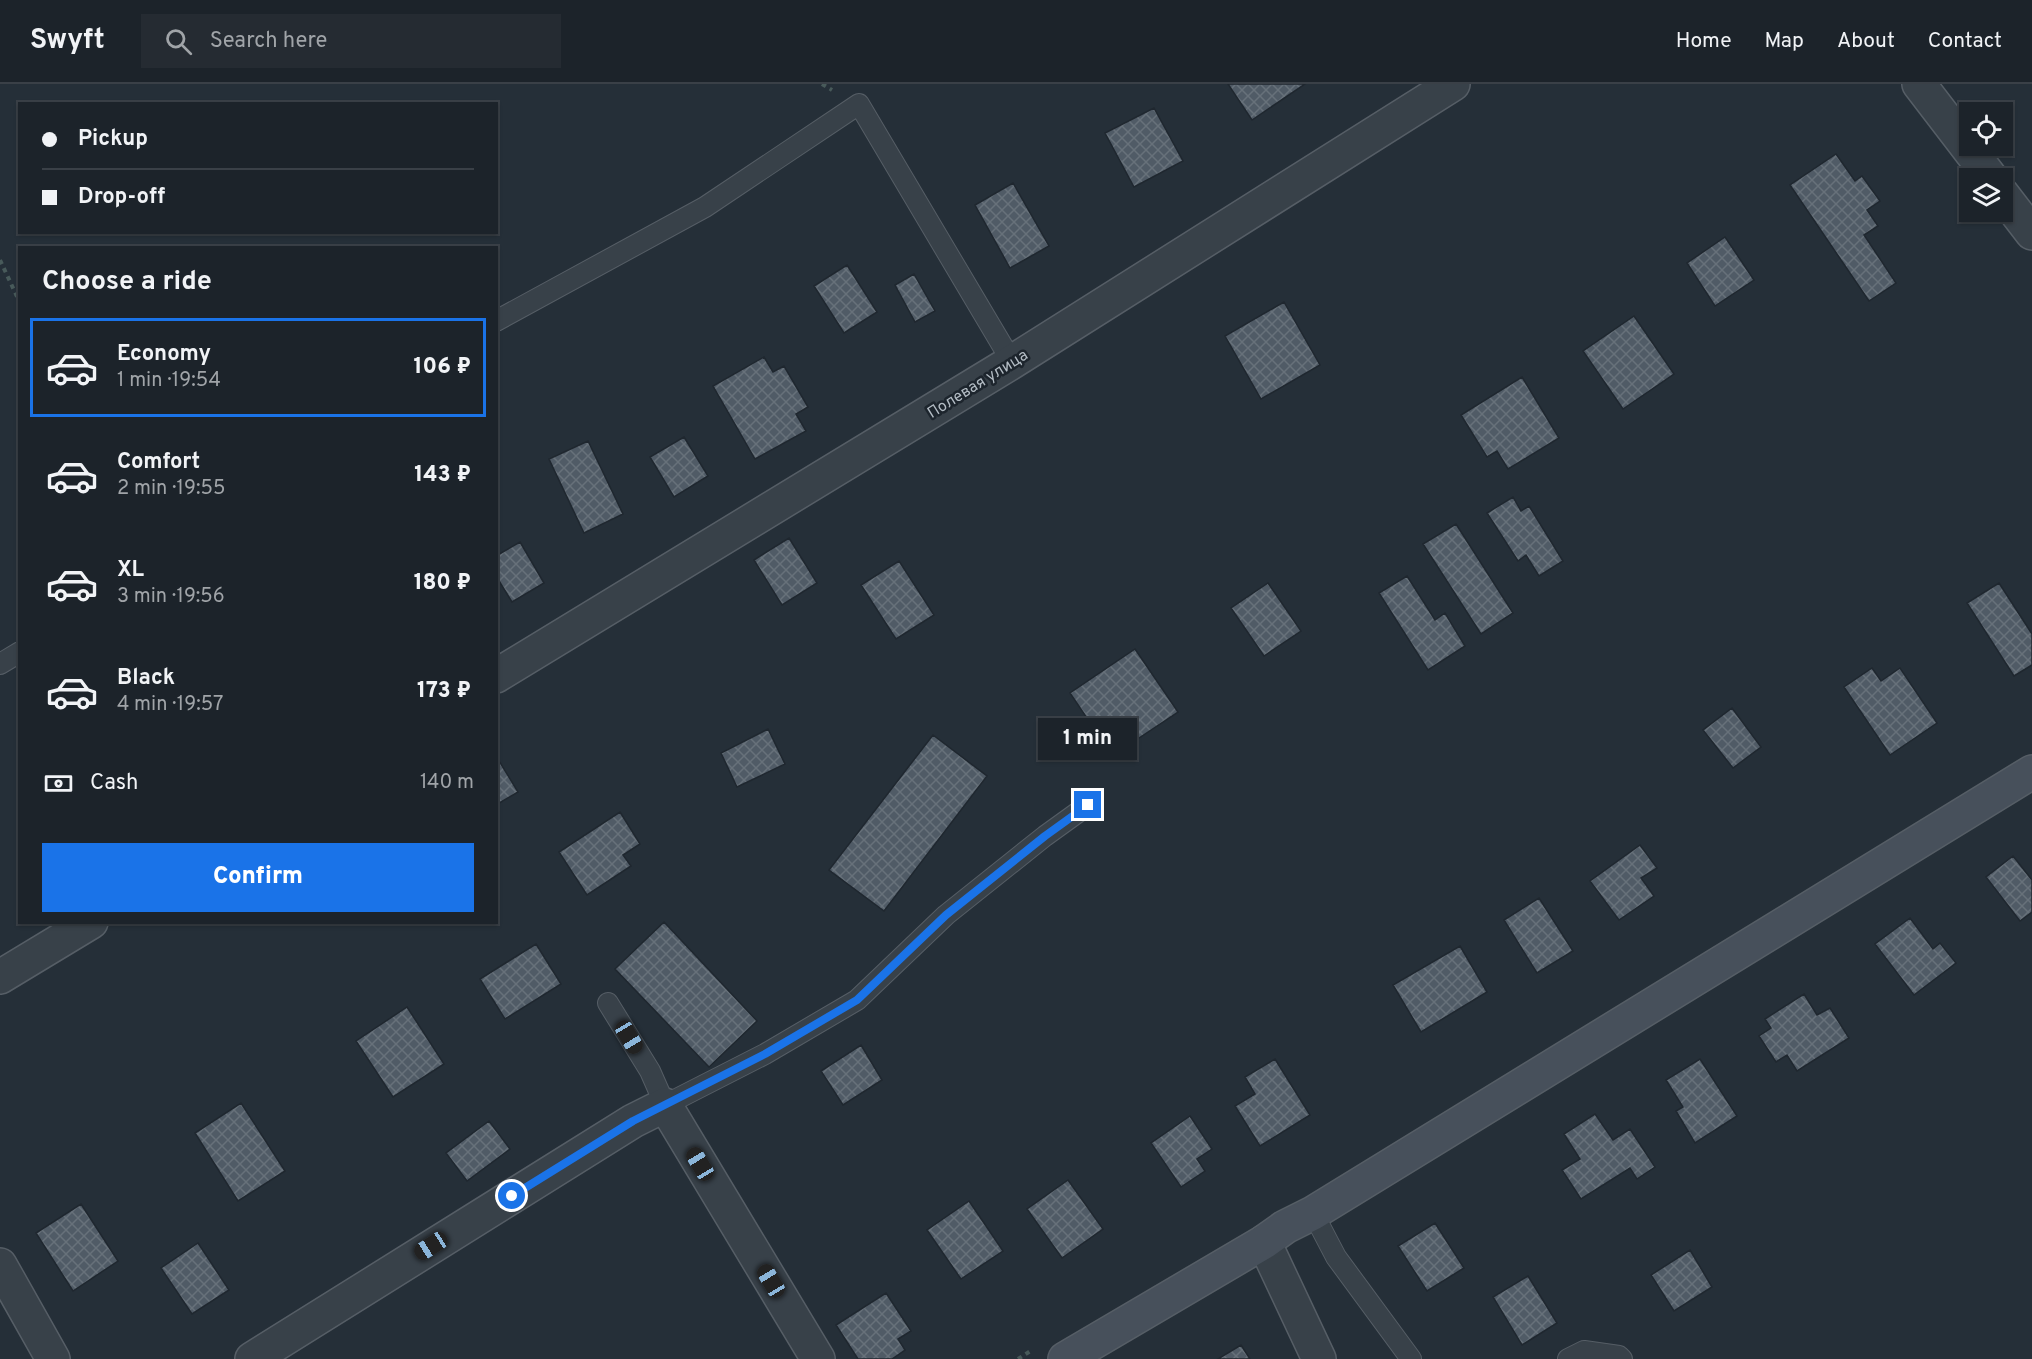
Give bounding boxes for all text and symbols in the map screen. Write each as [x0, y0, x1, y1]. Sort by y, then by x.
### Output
search box [141, 14, 561, 68]
text: Swyft [30, 23, 105, 59]
icon: search [162, 25, 195, 58]
text: Search here [210, 28, 327, 55]
text: Home [1676, 28, 1732, 55]
text: Map [1765, 28, 1804, 55]
text: About [1837, 28, 1895, 55]
text: Contact [1928, 28, 2002, 55]
map controls [1959, 102, 2013, 222]
button: locate [1959, 102, 2013, 156]
text: Pickup [78, 126, 148, 153]
button: layers [1959, 168, 2013, 222]
text: Drop-off [78, 184, 165, 211]
text: Choose a ride [42, 265, 212, 299]
icon: car [45, 341, 99, 395]
text: Economy [117, 341, 211, 368]
street label: Полевая улица [924, 346, 1032, 424]
text: 106 ₽ [414, 354, 471, 381]
text: 1 min · 19:54 [117, 368, 221, 394]
icon: car [45, 449, 99, 503]
text: Comfort [117, 449, 200, 476]
text: 143 ₽ [414, 462, 471, 489]
text: 2 min · 19:55 [117, 476, 225, 502]
icon: car [45, 557, 99, 611]
text: XL [117, 557, 144, 584]
text: 180 ₽ [414, 570, 471, 597]
text: 3 min · 19:56 [117, 584, 225, 610]
icon: car [45, 665, 99, 719]
text: Black [117, 665, 175, 692]
text: 173 ₽ [417, 678, 471, 705]
text: 4 min · 19:57 [117, 692, 223, 718]
callout: 1 min [1038, 718, 1138, 760]
text: 1 min [1063, 726, 1112, 752]
icon: cash [42, 767, 75, 800]
text: Cash [90, 770, 139, 797]
text: 140 m [420, 770, 474, 796]
route end [1074, 791, 1101, 818]
button: Confirm [42, 843, 474, 912]
car [612, 1017, 646, 1057]
car [683, 1144, 717, 1184]
route start [498, 1182, 525, 1209]
car [411, 1229, 451, 1263]
car [754, 1261, 788, 1301]

